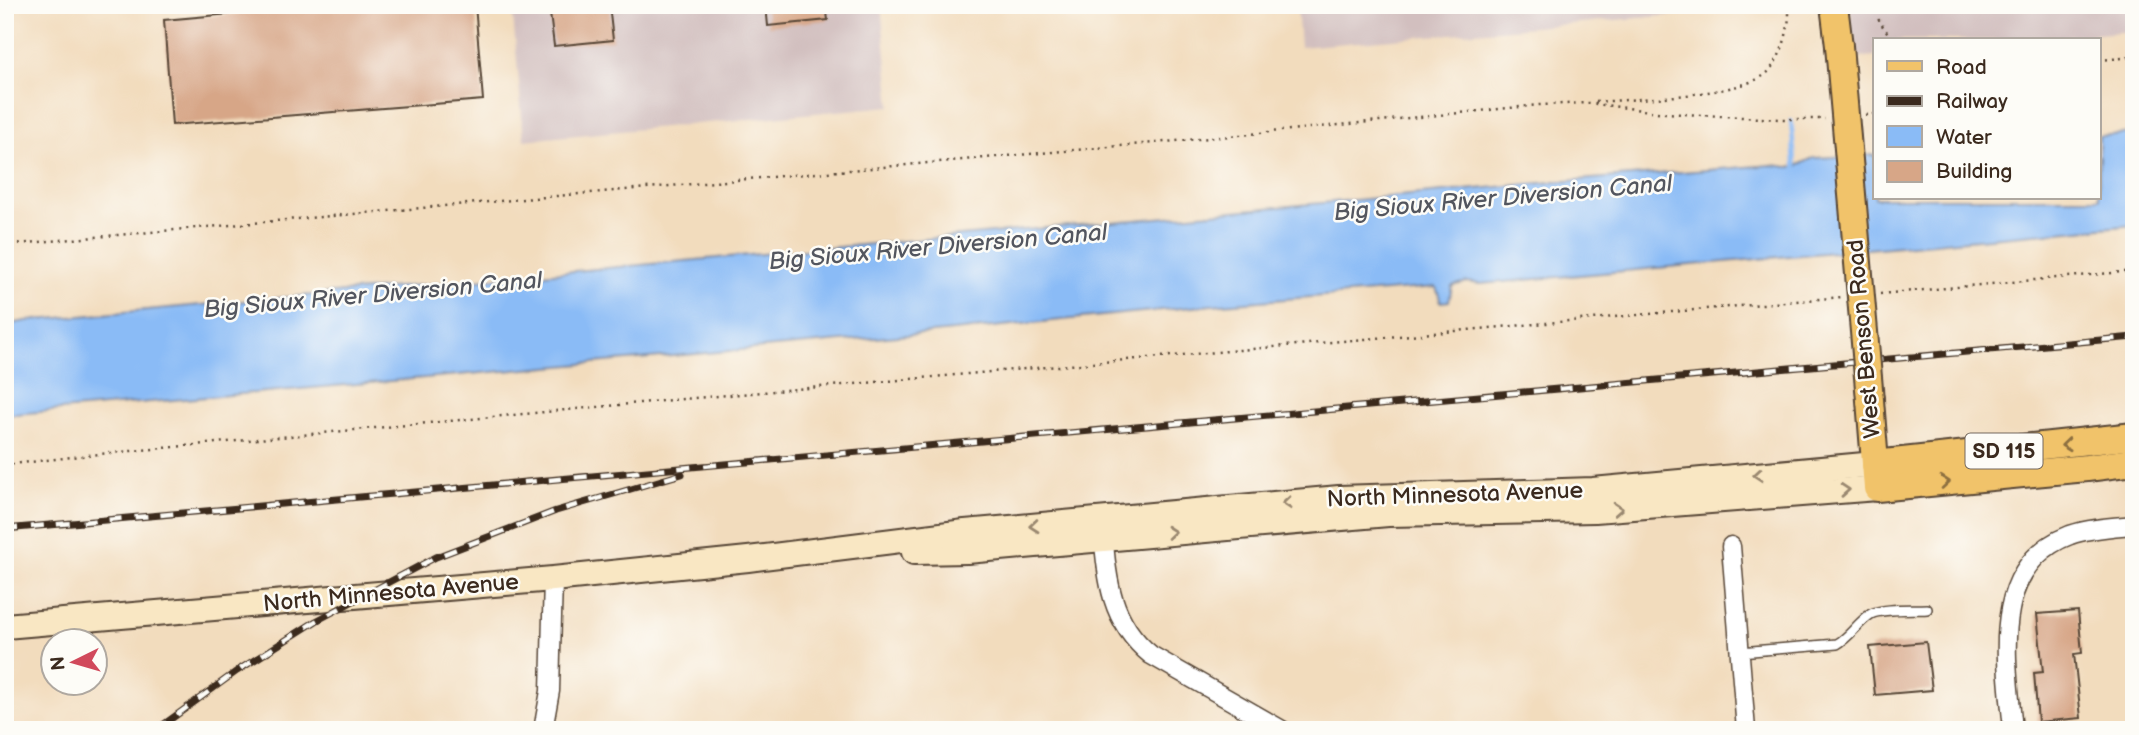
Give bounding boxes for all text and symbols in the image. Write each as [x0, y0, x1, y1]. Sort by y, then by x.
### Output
legend [1873, 38, 2100, 200]
text: Road [1936, 55, 1987, 80]
text: Railway [1936, 89, 2008, 114]
text: Water [1936, 125, 1992, 150]
text: Building [1936, 159, 2012, 184]
water label: Big Sioux River Diversion Canal [1333, 169, 1675, 227]
water label: Big Sioux River Diversion Canal [768, 218, 1110, 276]
street label: West Benson Road [1841, 238, 1887, 440]
water label: Big Sioux River Diversion Canal [203, 266, 545, 324]
road number: SD 115 [1966, 434, 2042, 468]
one-way arrow [2060, 437, 2072, 452]
one-way arrow [1752, 467, 1763, 482]
one-way arrow [1940, 475, 1951, 490]
street label: North Minnesota Avenue [1326, 477, 1584, 513]
one-way arrow [1840, 483, 1851, 498]
one-way arrow [1281, 495, 1292, 510]
one-way arrow [1613, 502, 1624, 517]
one-way arrow [1028, 518, 1039, 533]
one-way arrow [1166, 525, 1177, 540]
street label: North Minnesota Avenue [262, 568, 520, 618]
north arrow [38, 626, 108, 696]
text: N [46, 655, 71, 671]

